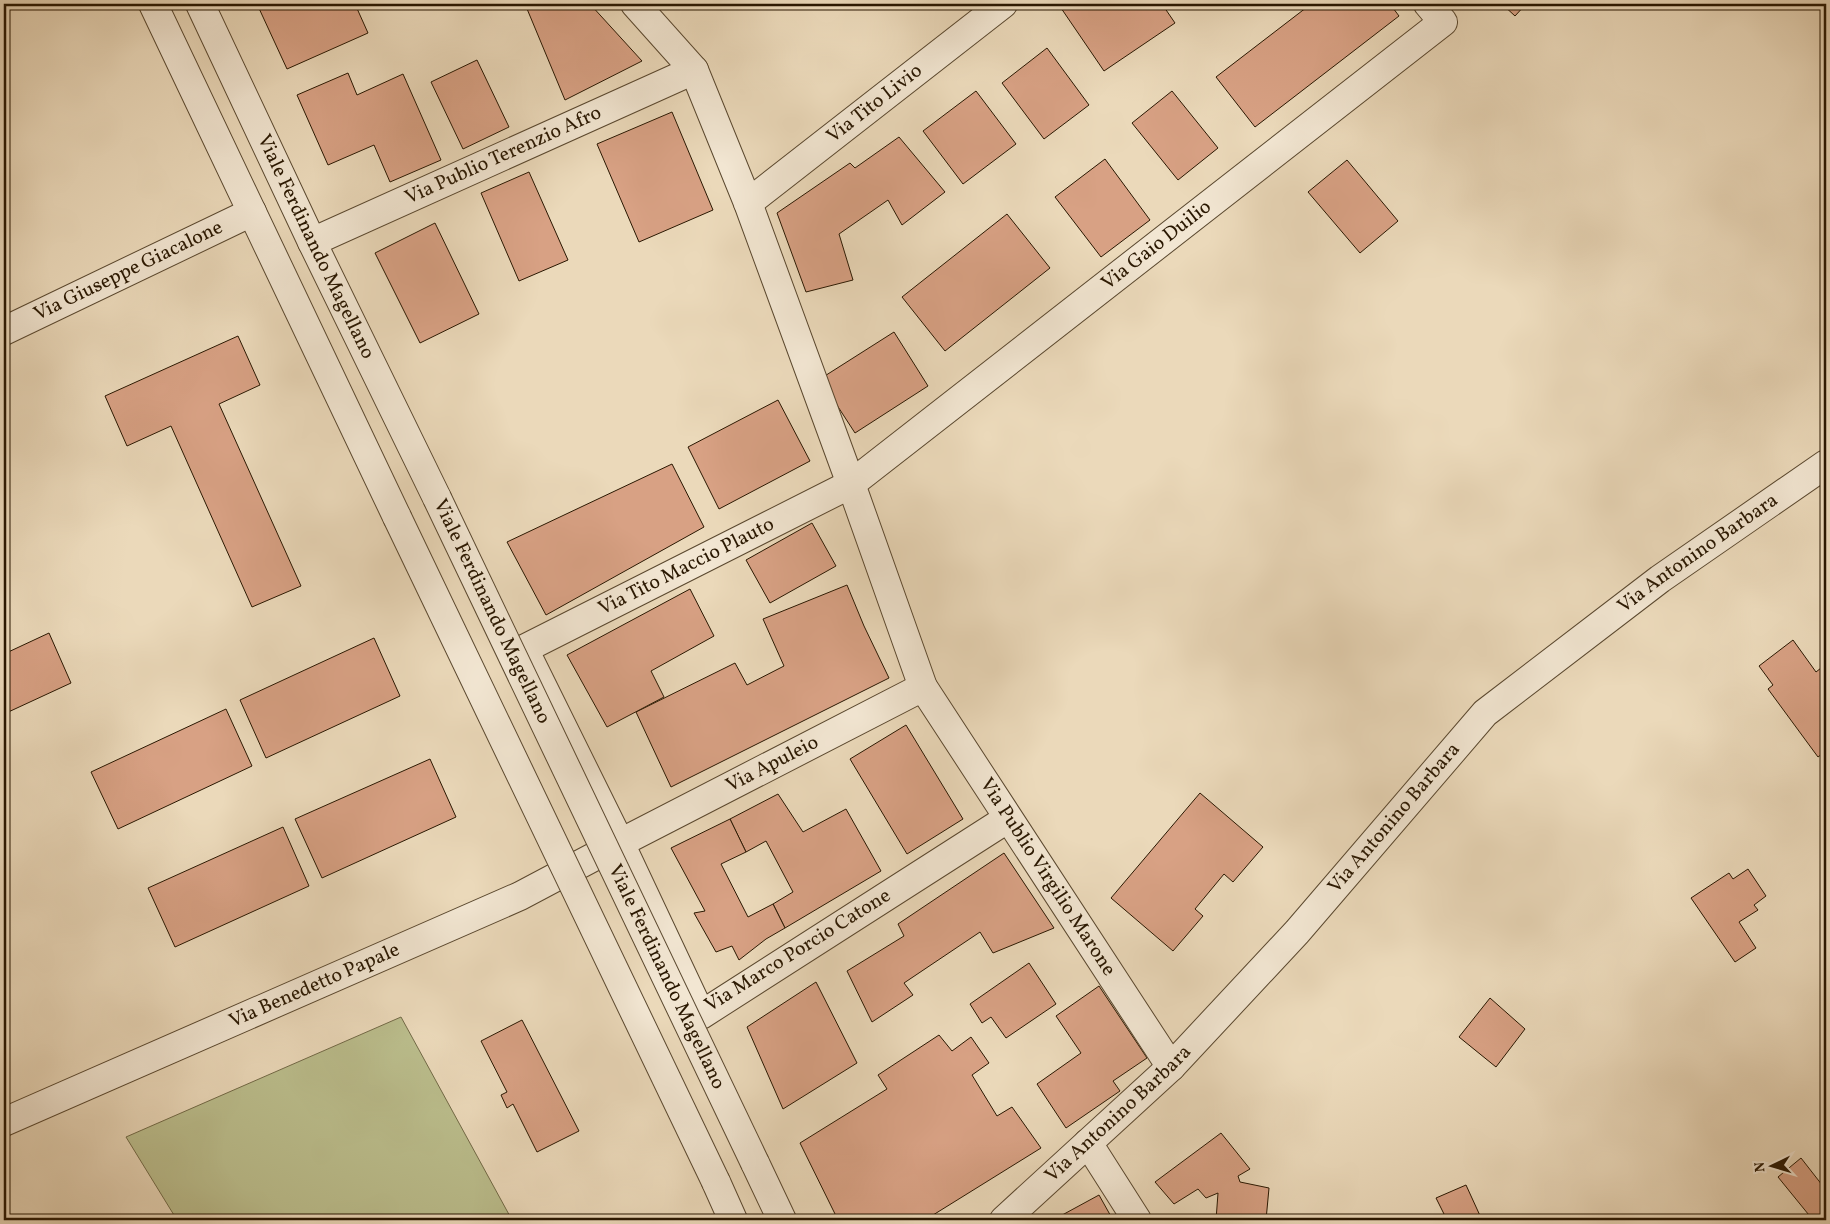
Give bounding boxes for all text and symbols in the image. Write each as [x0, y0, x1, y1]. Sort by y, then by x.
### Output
street label: Via Tito Livio [821, 58, 929, 150]
street label: Via Publio Terenzio Afro [401, 99, 606, 212]
street label: Viale Ferdinando Magellano [249, 130, 381, 364]
street label: Via Gaio Duilio [1096, 194, 1218, 297]
street label: Via Giuseppe Giacalone [29, 214, 228, 329]
street label: Via Antonino Barbara [1612, 487, 1784, 620]
street label: Viale Ferdinando Magellano [426, 495, 557, 729]
street label: Via Tito Maccio Plauto [594, 511, 779, 623]
street label: Via Apuleio [721, 729, 824, 800]
street label: Via Antonino Barbara [1322, 737, 1467, 900]
street label: Via Publio Virgilio Marone [972, 773, 1122, 982]
street label: Viale Ferdinando Magellano [600, 860, 732, 1094]
street label: Via Marco Porcio Catone [700, 882, 896, 1020]
street label: Via Benedetto Papale [225, 936, 404, 1036]
street label: Via Antonino Barbara [1039, 1039, 1198, 1189]
north arrow [1748, 1142, 1798, 1192]
text: N [1751, 1161, 1770, 1173]

